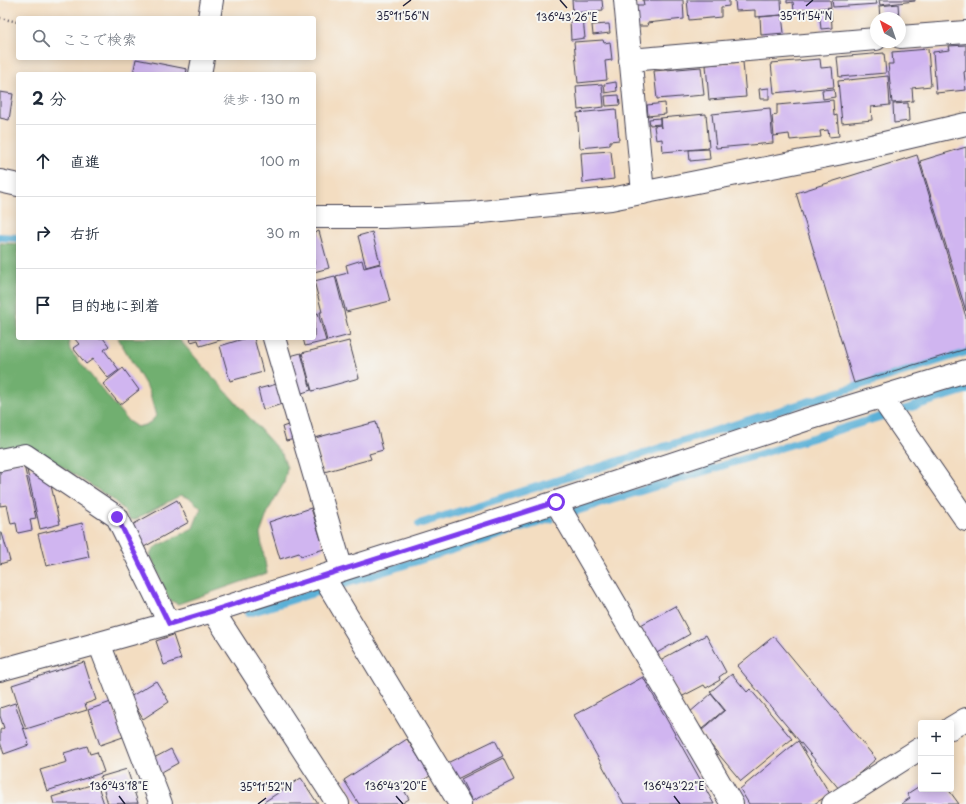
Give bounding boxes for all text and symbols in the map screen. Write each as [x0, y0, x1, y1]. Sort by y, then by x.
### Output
text: 35°11'56"N [377, 8, 430, 23]
text: 35°11'54"N [780, 8, 832, 23]
text: 136°43'26"E [536, 9, 598, 24]
north arrow [870, 12, 906, 48]
search box [16, 16, 316, 60]
icon: search [30, 27, 52, 49]
text: ここで検索 [62, 27, 137, 50]
text: 2 分 [32, 85, 66, 111]
text: 徒歩 · 130 m [223, 89, 300, 108]
text: 直進 [70, 149, 100, 172]
icon: ahead [32, 150, 54, 172]
text: 100 m [260, 151, 300, 170]
text: 右折 [70, 221, 100, 244]
icon: right [32, 222, 54, 244]
text: 30 m [266, 223, 300, 242]
text: 目的地に到着 [70, 293, 160, 316]
icon: arrive [32, 294, 54, 316]
route start [547, 493, 565, 511]
route end [108, 508, 126, 526]
map controls [918, 720, 954, 792]
button: + [918, 720, 954, 756]
button: − [918, 756, 954, 792]
text: 136°43'18"E [90, 778, 148, 793]
text: 136°43'20"E [365, 778, 427, 793]
text: 136°43'22"E [644, 778, 705, 793]
text: 35°11'52"N [240, 779, 293, 794]

